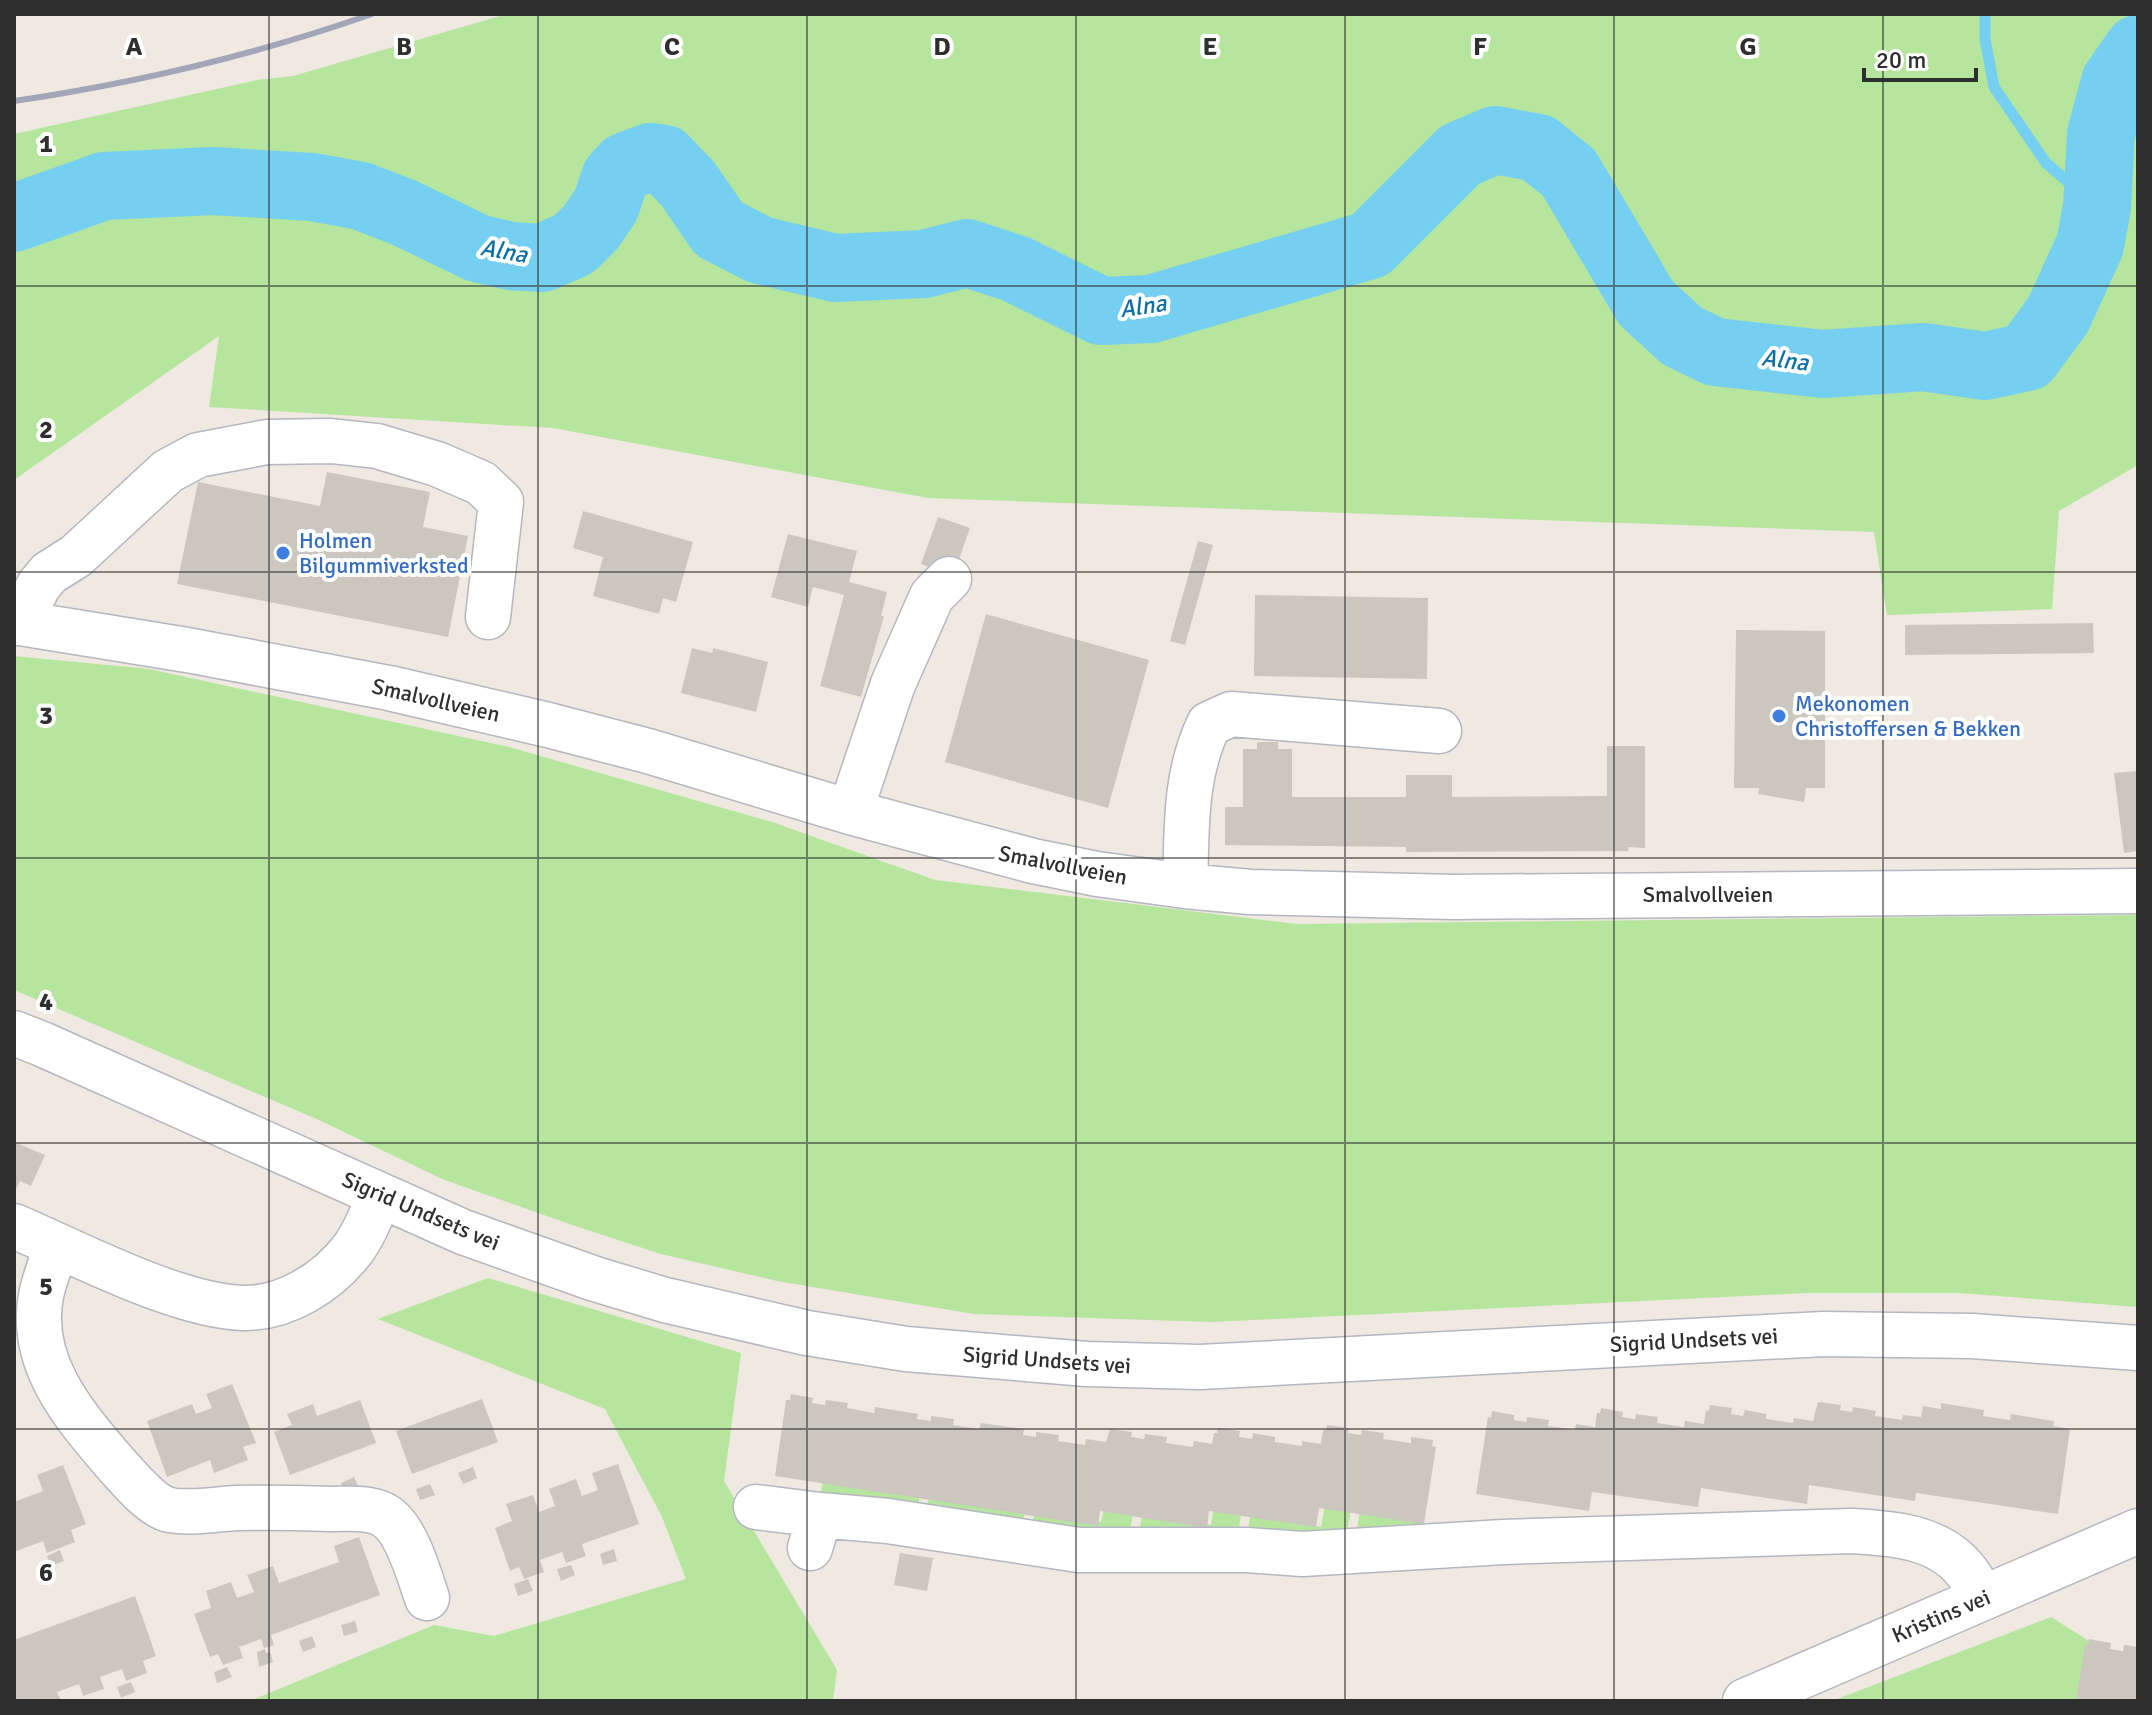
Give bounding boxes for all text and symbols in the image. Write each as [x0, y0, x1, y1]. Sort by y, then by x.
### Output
text: A [126, 31, 143, 63]
text: B [396, 31, 412, 63]
text: C [664, 31, 680, 63]
text: D [933, 31, 951, 63]
text: E [1203, 31, 1217, 63]
text: F [1473, 31, 1487, 63]
text: G [1739, 31, 1757, 63]
scale bar [1864, 32, 1976, 82]
text: 20 m [1876, 45, 1926, 75]
text: 1 [39, 128, 53, 160]
water label: Alna [478, 232, 530, 270]
water label: Alna [1118, 288, 1169, 324]
water label: Alna [1760, 342, 1811, 378]
text: 2 [39, 414, 53, 446]
place label: Holmen Bilgummiverksted [299, 527, 469, 579]
marker: Holmen Bilgummiverksted [274, 544, 292, 562]
street label: Smalvollveien [369, 672, 503, 728]
place label: Mekonomen Christoffersen & Bekken [1795, 690, 2021, 742]
text: 3 [39, 700, 53, 732]
marker: Mekonomen Christoffersen & Bekken [1770, 707, 1788, 725]
street label: Smalvollveien [996, 839, 1130, 891]
street label: Smalvollveien [1643, 881, 1773, 908]
text: 4 [39, 986, 53, 1018]
street label: Sigrid Undsets vei [338, 1166, 504, 1256]
text: 5 [39, 1271, 53, 1303]
street label: Sigrid Undsets vei [1609, 1322, 1779, 1358]
street label: Sigrid Undsets vei [962, 1341, 1132, 1379]
text: 6 [39, 1557, 53, 1589]
street label: Kristins vei [1888, 1583, 1994, 1649]

